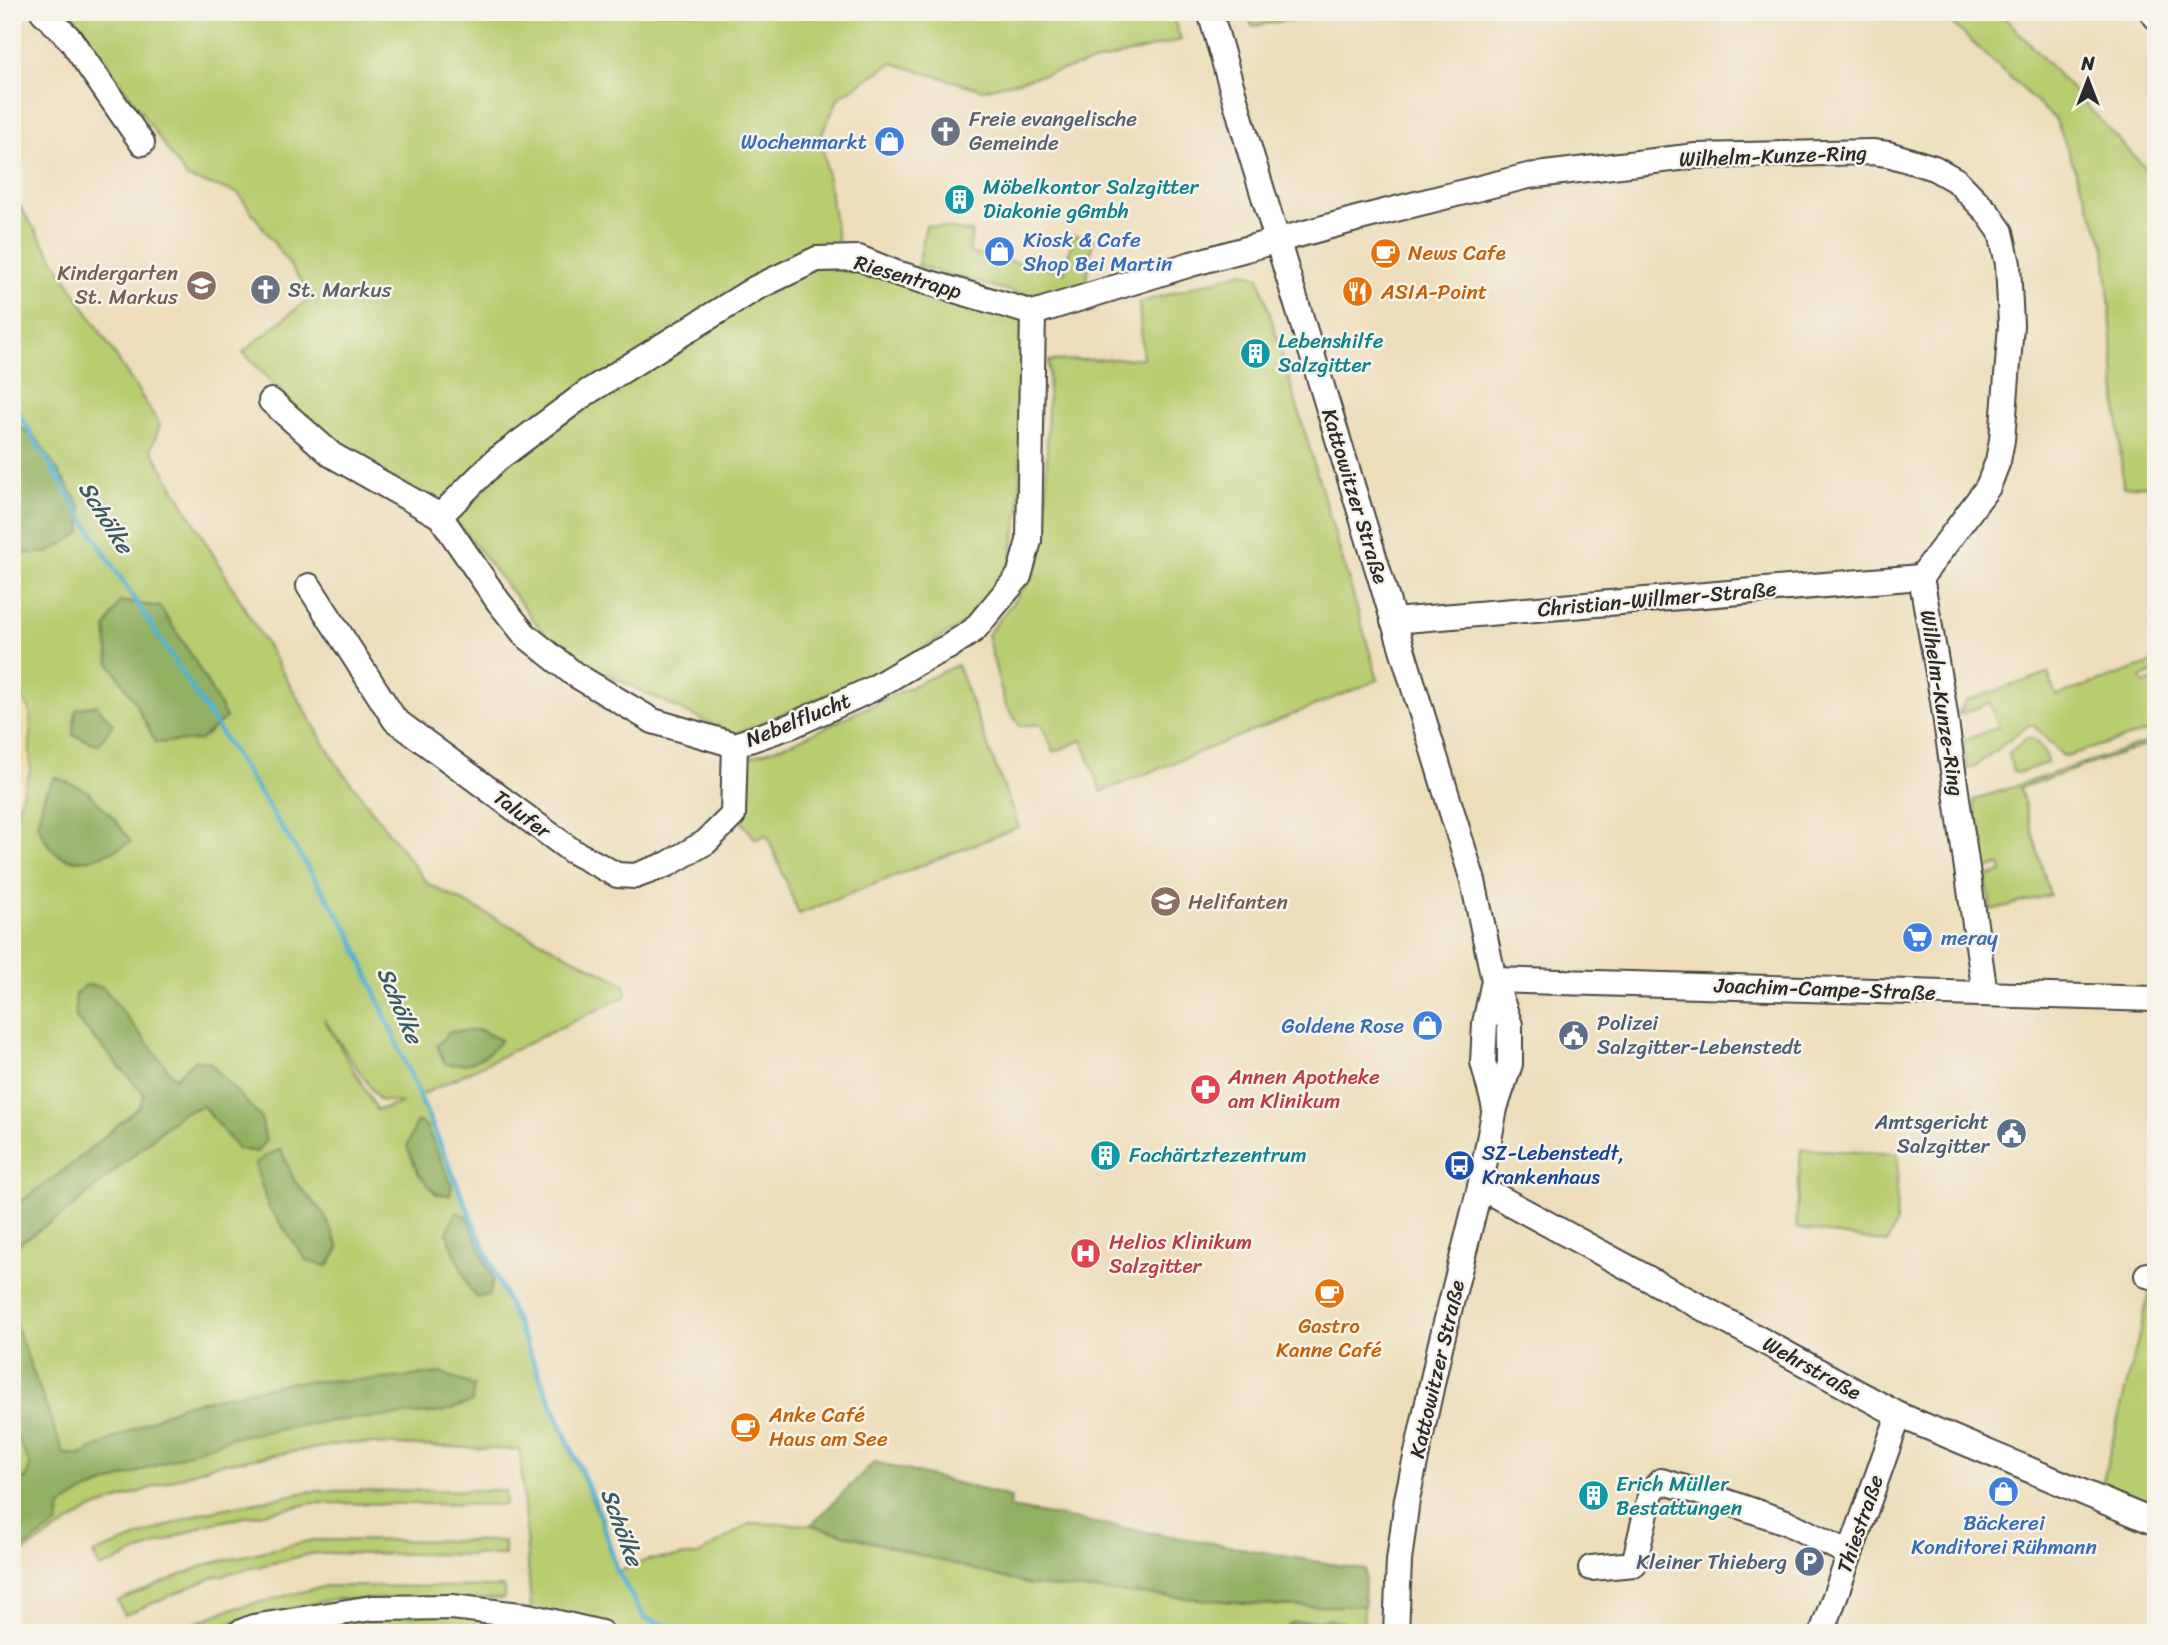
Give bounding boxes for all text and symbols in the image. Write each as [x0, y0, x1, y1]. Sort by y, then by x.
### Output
north arrow [2052, 46, 2122, 116]
text: N [2080, 47, 2095, 80]
place label: Freie evangelische Gemeinde [969, 100, 1137, 162]
church icon: Freie evangelische Gemeinde [929, 114, 963, 148]
place label: Wochenmarkt [741, 123, 867, 161]
shop icon: Wochenmarkt [873, 125, 907, 159]
street label: Wilhelm-Kunze-Ring [1678, 134, 1868, 178]
place label: Möbelkontor Salzgitter Diakonie gGmbh [983, 168, 1199, 230]
building icon: Möbelkontor Salzgitter Diakonie gGmbh [943, 182, 977, 216]
place label: Kiosk & Cafe Shop Bei Martin [1023, 221, 1172, 283]
place label: News Cafe [1408, 234, 1506, 272]
shop icon: Kiosk & Cafe Shop Bei Martin [983, 235, 1017, 269]
cafe icon: News Cafe [1368, 236, 1402, 270]
street label: Riesentrapp [850, 244, 966, 310]
place label: Kindergarten St. Markus [57, 254, 178, 316]
school or university icon: Kindergarten St. Markus [184, 268, 218, 302]
place label: St. Markus [288, 271, 392, 309]
church icon: St. Markus [248, 273, 282, 307]
place label: ASIA-Point [1380, 273, 1487, 311]
restaurant icon: ASIA-Point [1341, 275, 1375, 309]
place label: Lebenshilfe Salzgitter [1278, 322, 1384, 384]
building icon: Lebenshilfe Salzgitter [1238, 336, 1272, 370]
street label: Kattowitzer Straße [1310, 404, 1400, 588]
water label: Schölke [67, 472, 145, 564]
street label: Christian-Willmer-Straße [1536, 570, 1778, 628]
street label: Wilhelm-Kunze-Ring [1909, 607, 1976, 799]
street label: Nebelflucht [740, 682, 856, 758]
street label: Talufer [484, 779, 561, 850]
place label: Helifanten [1188, 883, 1288, 921]
school or university icon: Helifanten [1148, 885, 1182, 919]
place label: meray [1941, 919, 1998, 957]
supermarket icon: meray [1901, 921, 1935, 955]
water label: Schölke [365, 960, 435, 1052]
street label: Joachim-Campe-Straße [1713, 966, 1937, 1012]
place label: Polizei Salzgitter-Lebenstedt [1597, 1004, 1802, 1066]
place label: Goldene Rose [1282, 1007, 1404, 1045]
shop icon: Goldene Rose [1410, 1009, 1444, 1043]
public building icon: Polizei Salzgitter-Lebenstedt [1557, 1018, 1591, 1052]
place label: Annen Apotheke am Klinikum [1227, 1058, 1380, 1120]
pharmacy icon: Annen Apotheke am Klinikum [1188, 1072, 1222, 1106]
place label: Amtsgericht Salzgitter [1874, 1103, 1990, 1165]
public building icon: Amtsgericht Salzgitter [1995, 1117, 2029, 1151]
place label: SZ-Lebenstedt, Krankenhaus [1482, 1134, 1624, 1196]
place label: Fachärtztezentrum [1129, 1136, 1307, 1174]
building icon: Fachärtztezentrum [1089, 1138, 1123, 1172]
bus stop icon: SZ-Lebenstedt, Krankenhaus [1442, 1148, 1476, 1182]
place label: Helios Klinikum Salzgitter [1109, 1223, 1252, 1285]
hospital icon: Helios Klinikum Salzgitter [1069, 1237, 1103, 1271]
street label: Kattowitzer Straße [1398, 1276, 1476, 1462]
cafe icon: Gastro Kanne Café [1312, 1277, 1346, 1311]
place label: Gastro Kanne Café [1276, 1307, 1382, 1369]
street label: Wehrstraße [1755, 1325, 1869, 1411]
place label: Anke Café Haus am See [768, 1396, 888, 1458]
cafe icon: Anke Café Haus am See [729, 1410, 763, 1444]
place label: Erich Müller Bestattungen [1616, 1465, 1742, 1527]
street label: Thiestraße [1825, 1469, 1895, 1578]
shop icon: Bäckerei Konditorei Rühmann [1987, 1474, 2021, 1508]
building icon: Erich Müller Bestattungen [1576, 1479, 1610, 1513]
water label: Schölke [589, 1482, 655, 1574]
place label: Bäckerei Konditorei Rühmann [1911, 1504, 2097, 1566]
place label: Kleiner Thieberg [1636, 1543, 1787, 1581]
parking icon: Kleiner Thieberg [1793, 1545, 1827, 1579]

